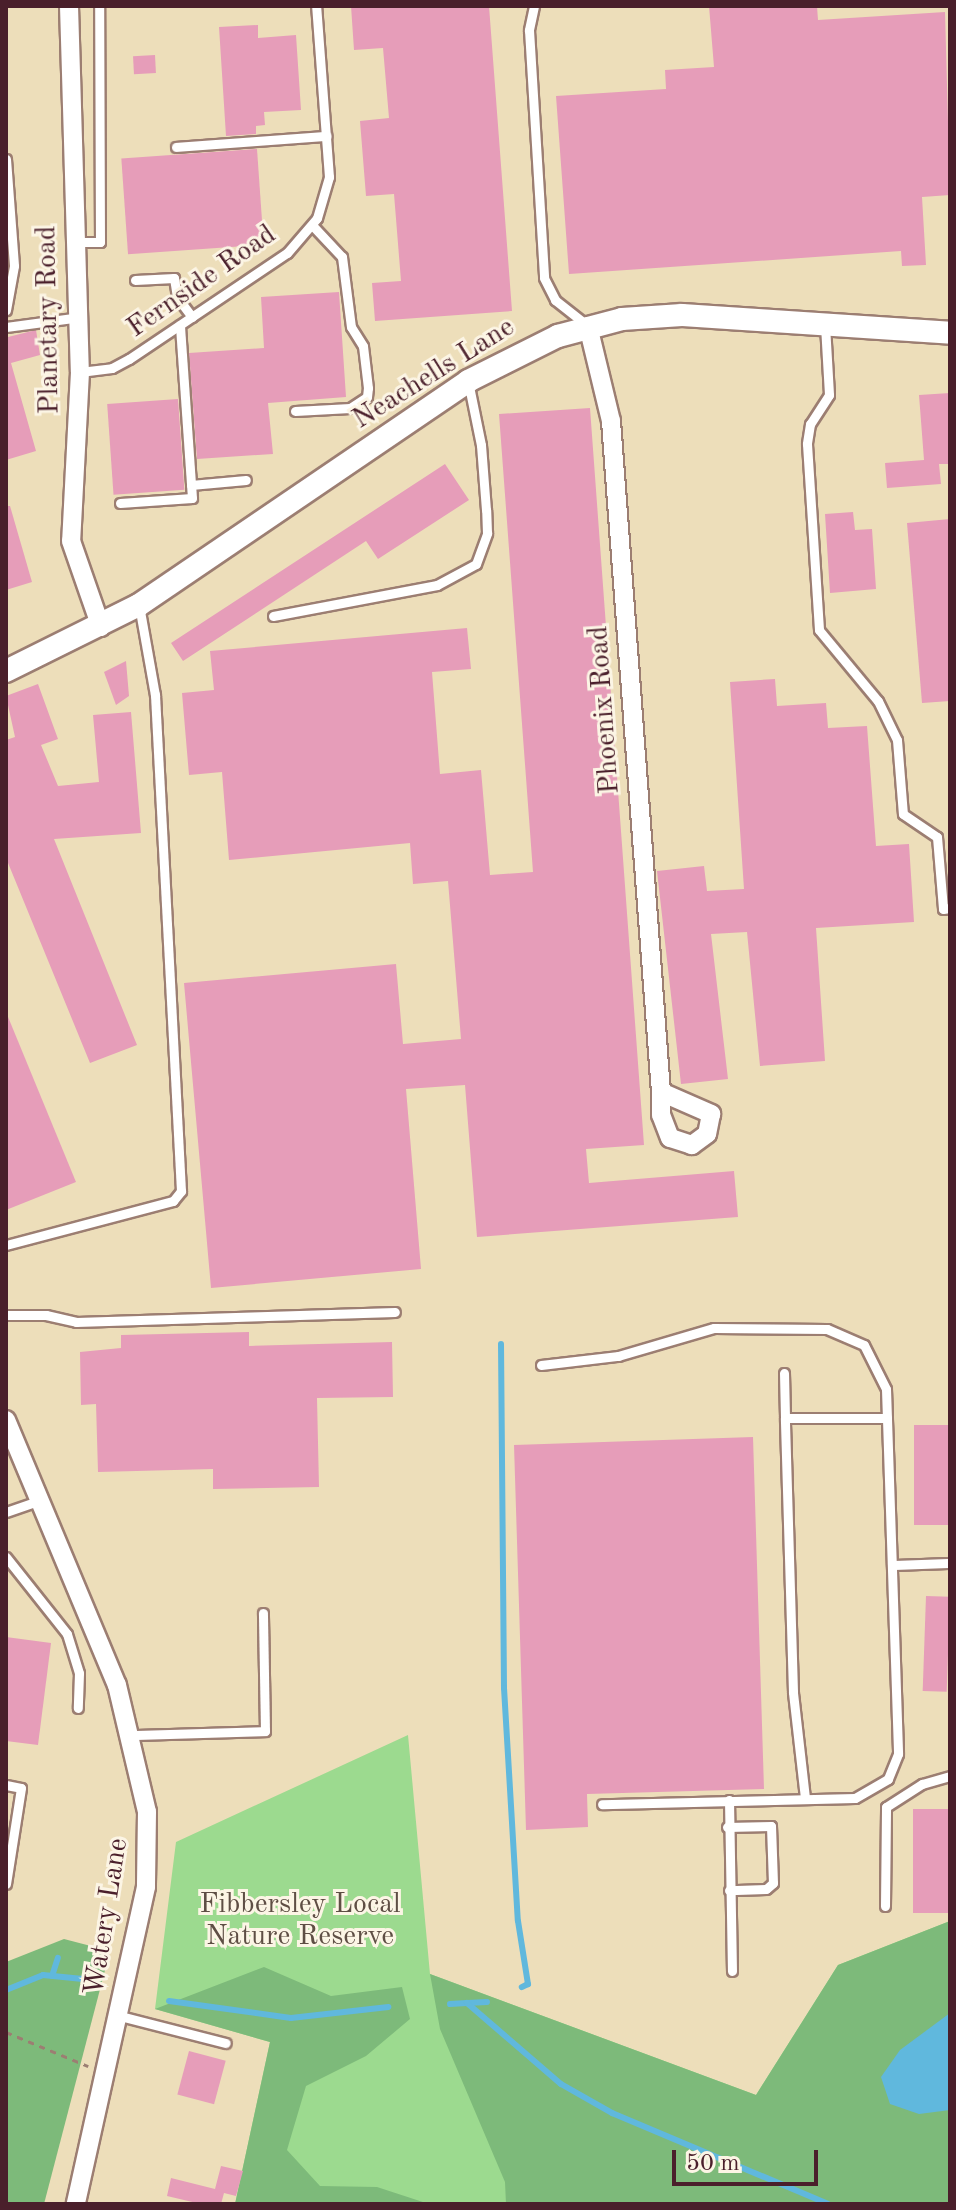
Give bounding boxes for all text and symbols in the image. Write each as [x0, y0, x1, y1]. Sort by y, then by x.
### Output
street label: Fernside Road [121, 218, 283, 346]
street label: Planetary Road [31, 225, 67, 415]
street label: Neachells Lane [347, 311, 521, 437]
street label: Phoenix Road [582, 625, 628, 795]
street label: Watery Lane [78, 1836, 136, 1998]
park label: Fibbersley Local Nature Reserve [199, 1888, 401, 1954]
scale bar [676, 2134, 822, 2184]
text: 50 m [686, 2152, 740, 2176]

